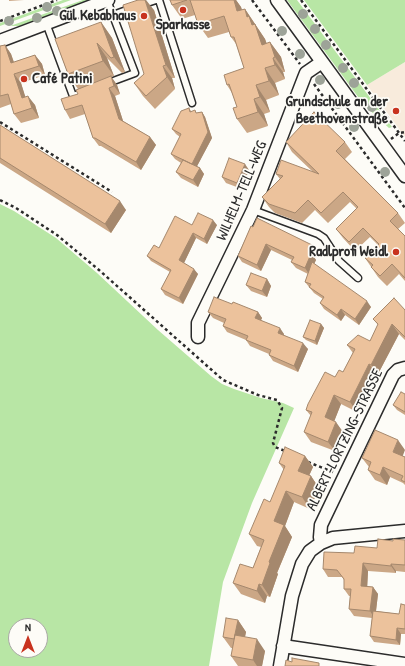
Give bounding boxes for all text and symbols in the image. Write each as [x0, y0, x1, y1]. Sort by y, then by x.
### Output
marker: Sparkasse [178, 5, 188, 15]
place label: Gül Kebabhaus [59, 7, 136, 25]
marker: Gül Kebabhaus [139, 11, 149, 21]
place label: Sparkasse [156, 16, 210, 34]
place label: Café Patini [32, 70, 93, 88]
marker: Café Patini [19, 74, 29, 84]
place label: Grundschule an der Beethovenstraße [285, 93, 388, 128]
marker: Grundschule an der Beethovenstraße [391, 106, 401, 116]
street label: WILHELM-TELL-WEG [213, 138, 271, 244]
place label: Radlprofi Weidl [309, 243, 388, 261]
marker: Radlprofi Weidl [391, 247, 401, 257]
street label: ALBERT-LORTZING-STRASSE [303, 366, 387, 514]
north arrow [8, 618, 48, 658]
text: N [25, 620, 31, 634]

